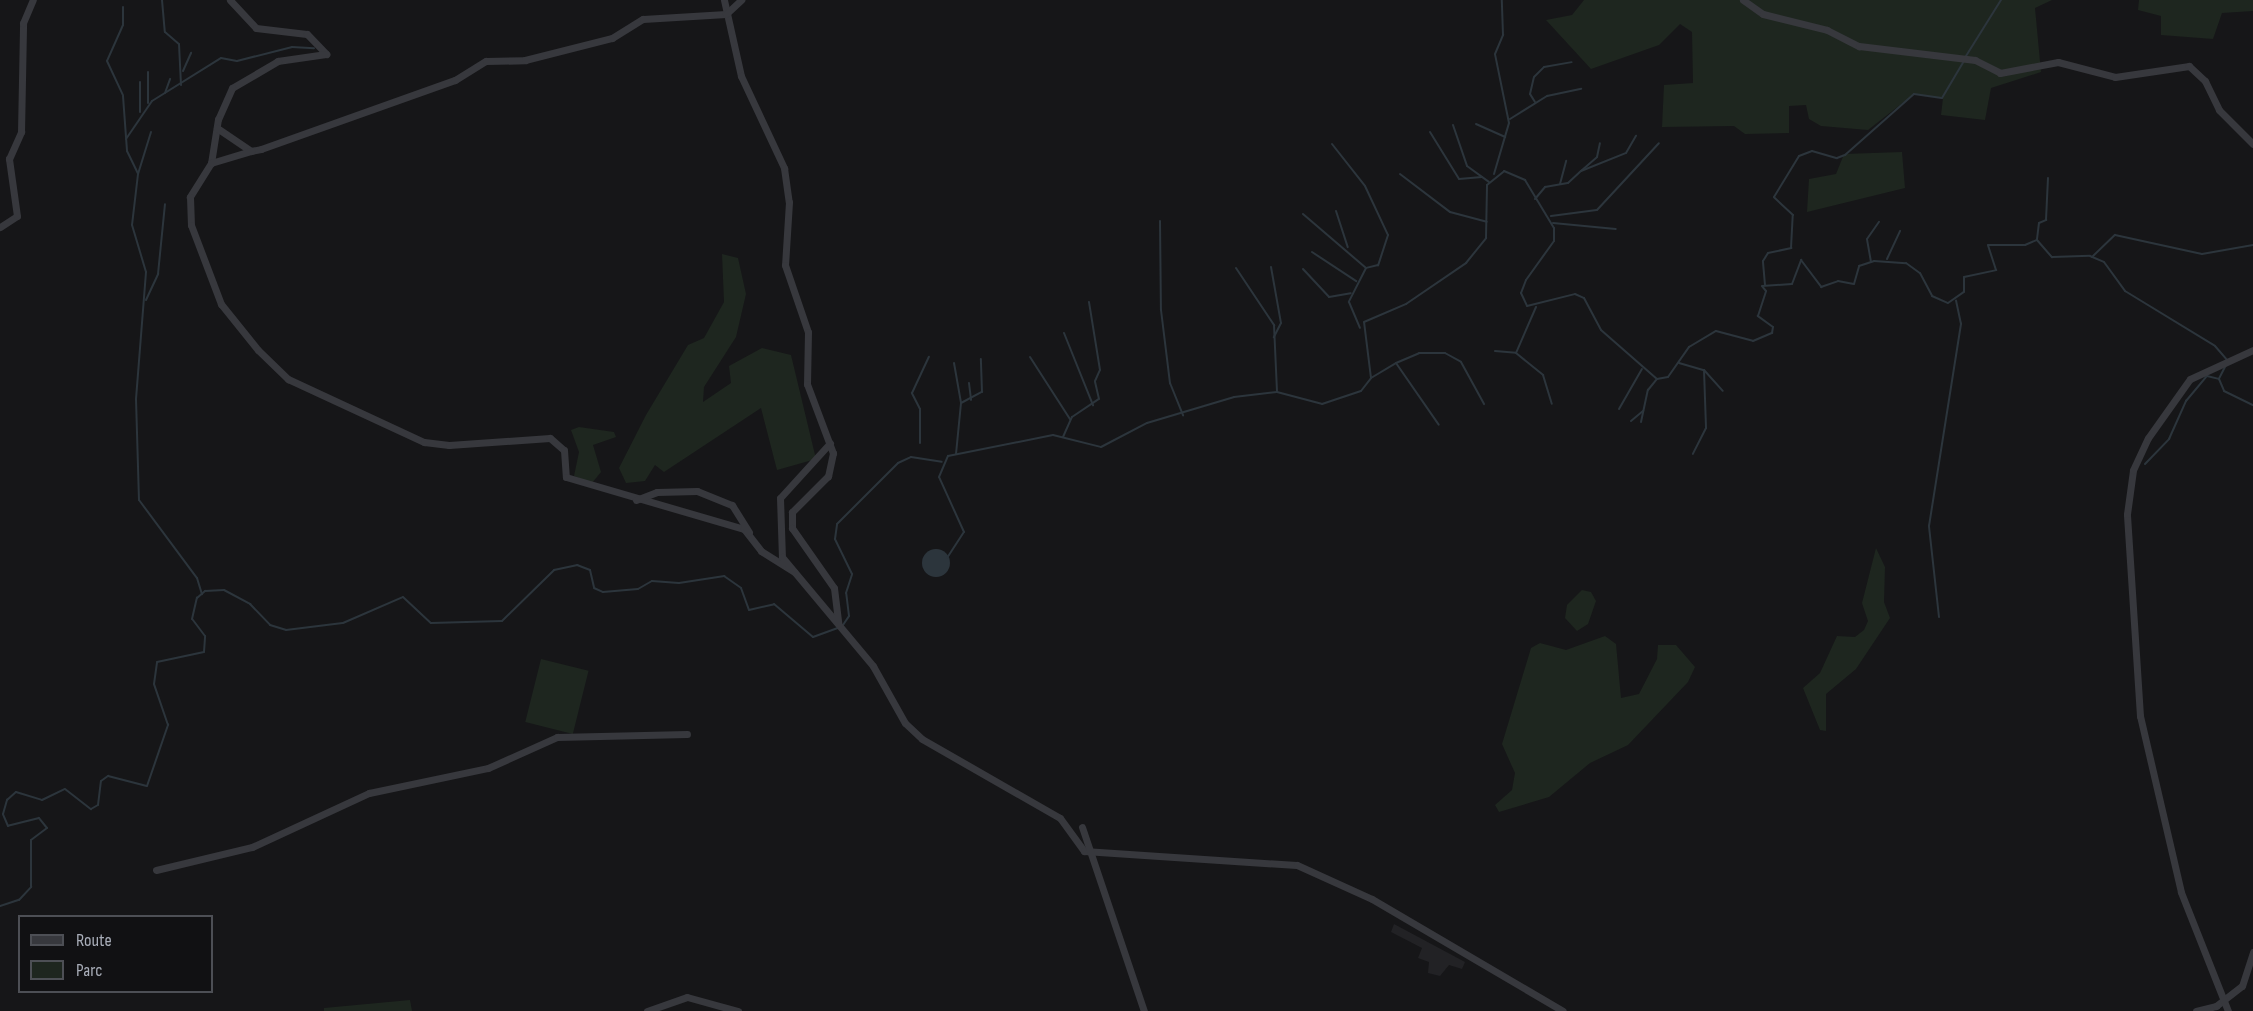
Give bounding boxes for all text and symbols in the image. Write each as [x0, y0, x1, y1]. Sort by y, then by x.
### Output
legend [18, 915, 213, 993]
text: Route [76, 930, 112, 951]
text: Parc [76, 960, 102, 981]

